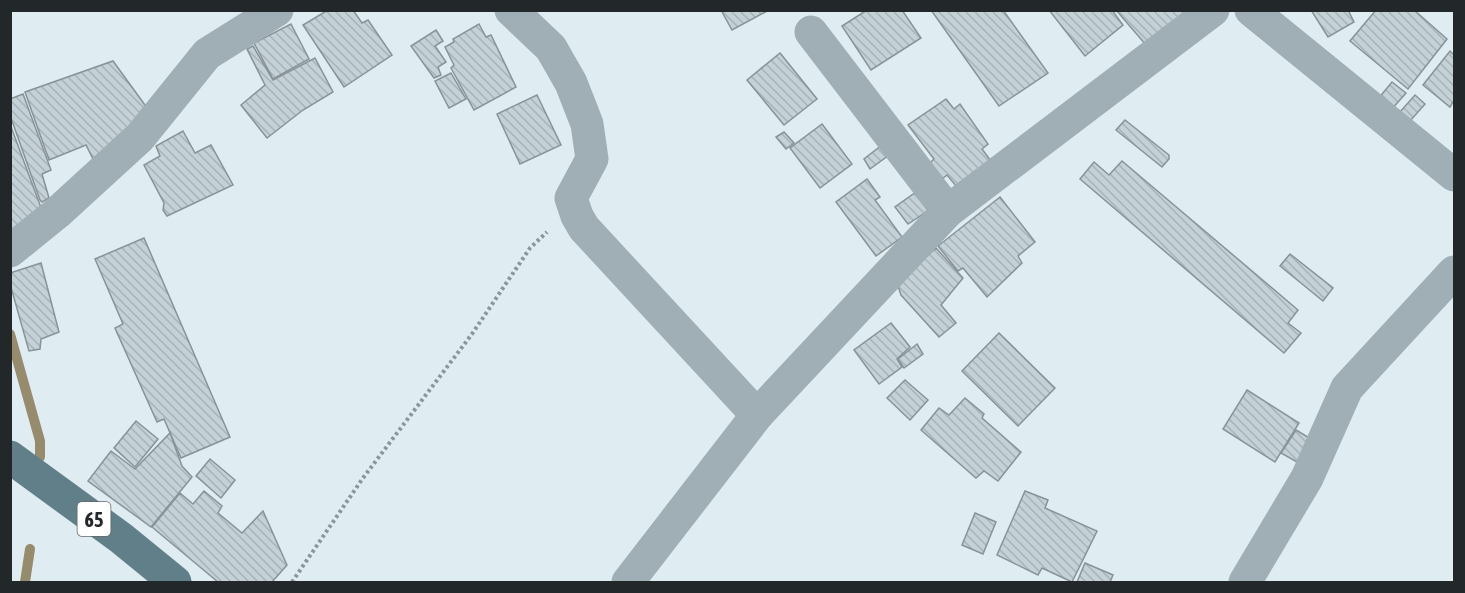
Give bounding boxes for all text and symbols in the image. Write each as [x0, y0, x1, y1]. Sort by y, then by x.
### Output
road number: 65 [78, 502, 110, 536]

